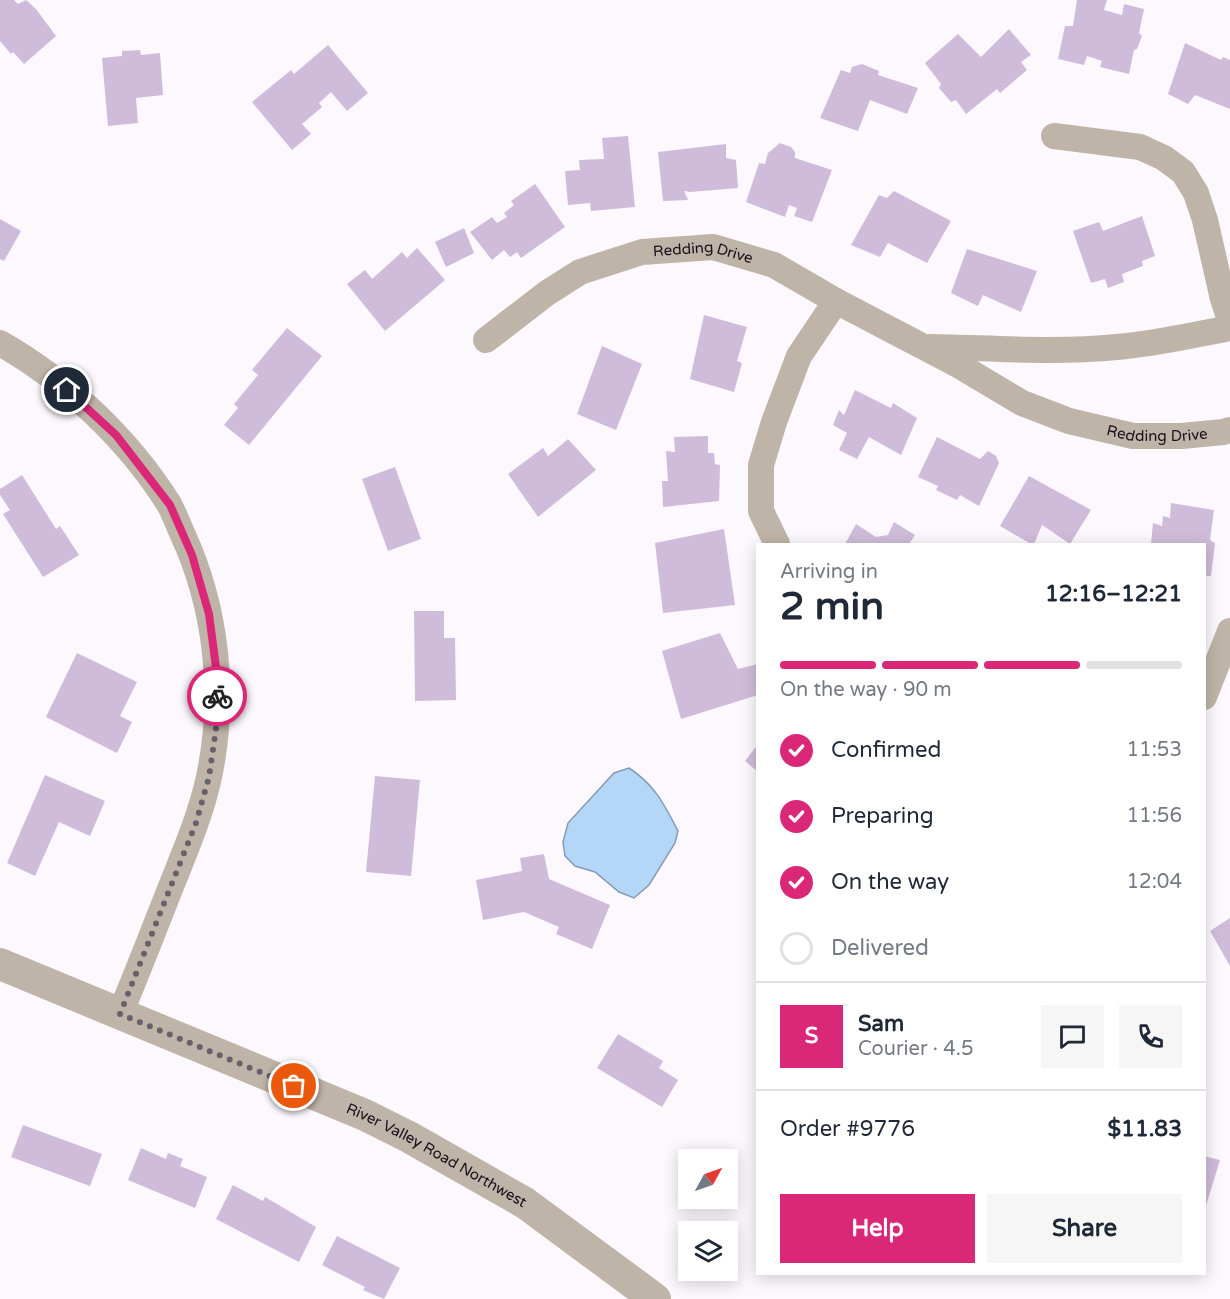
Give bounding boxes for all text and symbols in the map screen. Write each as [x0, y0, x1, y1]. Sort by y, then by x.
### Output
street label: Redding Drive [652, 238, 755, 267]
pin [41, 364, 92, 415]
icon: home [50, 373, 83, 406]
street label: Redding Drive [1105, 421, 1208, 445]
text: Arriving in [780, 560, 878, 584]
text: 12:16–12:21 [1045, 581, 1182, 607]
text: 2 min [780, 583, 884, 630]
courier [187, 666, 247, 726]
text: On the way · 90 m [780, 678, 952, 702]
icon: bike [201, 680, 234, 713]
icon: check [780, 734, 813, 767]
text: Confirmed [831, 737, 941, 763]
text: 11:53 [1127, 738, 1182, 762]
icon: check [780, 800, 813, 833]
text: Preparing [831, 803, 934, 829]
text: 11:56 [1127, 804, 1182, 828]
icon: check [780, 866, 813, 899]
text: On the way [831, 869, 949, 895]
text: 12:04 [1127, 870, 1182, 894]
text: Delivered [831, 935, 929, 961]
button: chat [1041, 1005, 1104, 1068]
button: phone [1119, 1005, 1182, 1068]
text: Sam [858, 1011, 904, 1037]
text: S [805, 1023, 818, 1049]
text: Courier · 4.5 [858, 1037, 973, 1061]
pin [268, 1060, 319, 1111]
icon: bag [277, 1069, 310, 1102]
street label: River Valley Road Northwest [344, 1099, 530, 1211]
text: Order #9776 [780, 1116, 915, 1142]
text: $11.83 [1108, 1116, 1182, 1142]
north arrow [678, 1149, 738, 1209]
map controls [678, 1149, 738, 1281]
button: Help [780, 1194, 975, 1263]
button: Share [987, 1194, 1182, 1263]
button: layers [678, 1221, 738, 1281]

